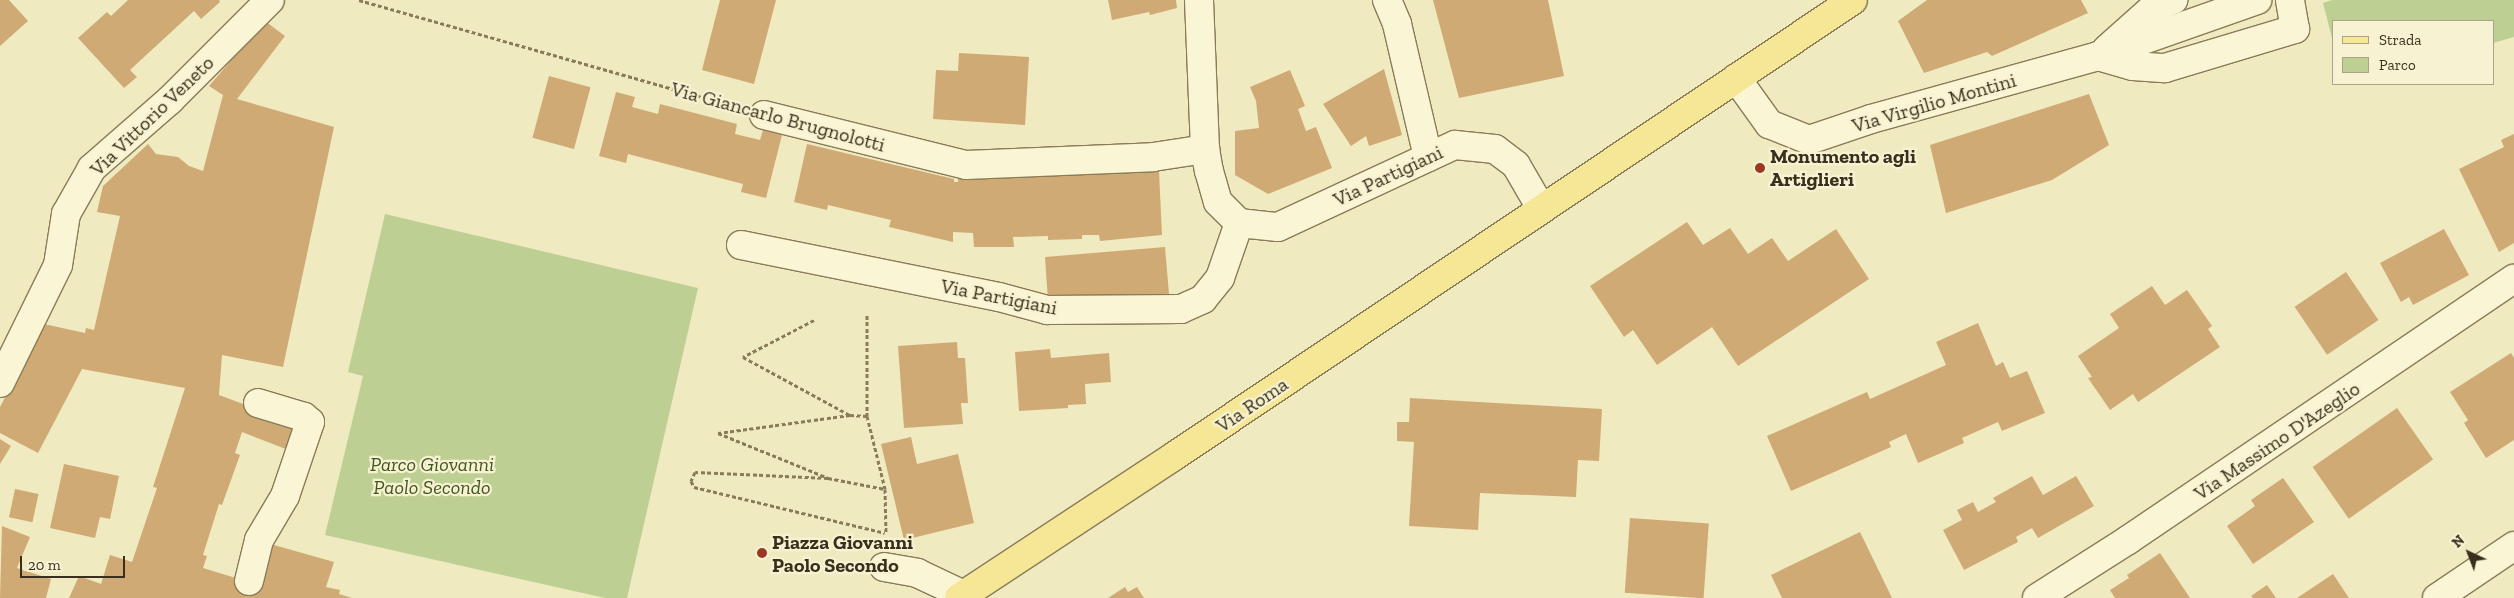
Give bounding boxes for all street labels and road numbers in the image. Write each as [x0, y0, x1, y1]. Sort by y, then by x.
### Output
street label: Via Vittorio Veneto [85, 50, 219, 182]
street label: Via Virgilio Montini [1849, 68, 2019, 138]
street label: Via Giancarlo Brugnolotti [668, 77, 888, 157]
street label: Via Partigiani [1329, 140, 1447, 212]
street label: Via Partigiani [939, 274, 1059, 320]
street label: Via Roma [1211, 372, 1293, 438]
street label: Via Massimo D'Azeglio [2189, 377, 2365, 505]

